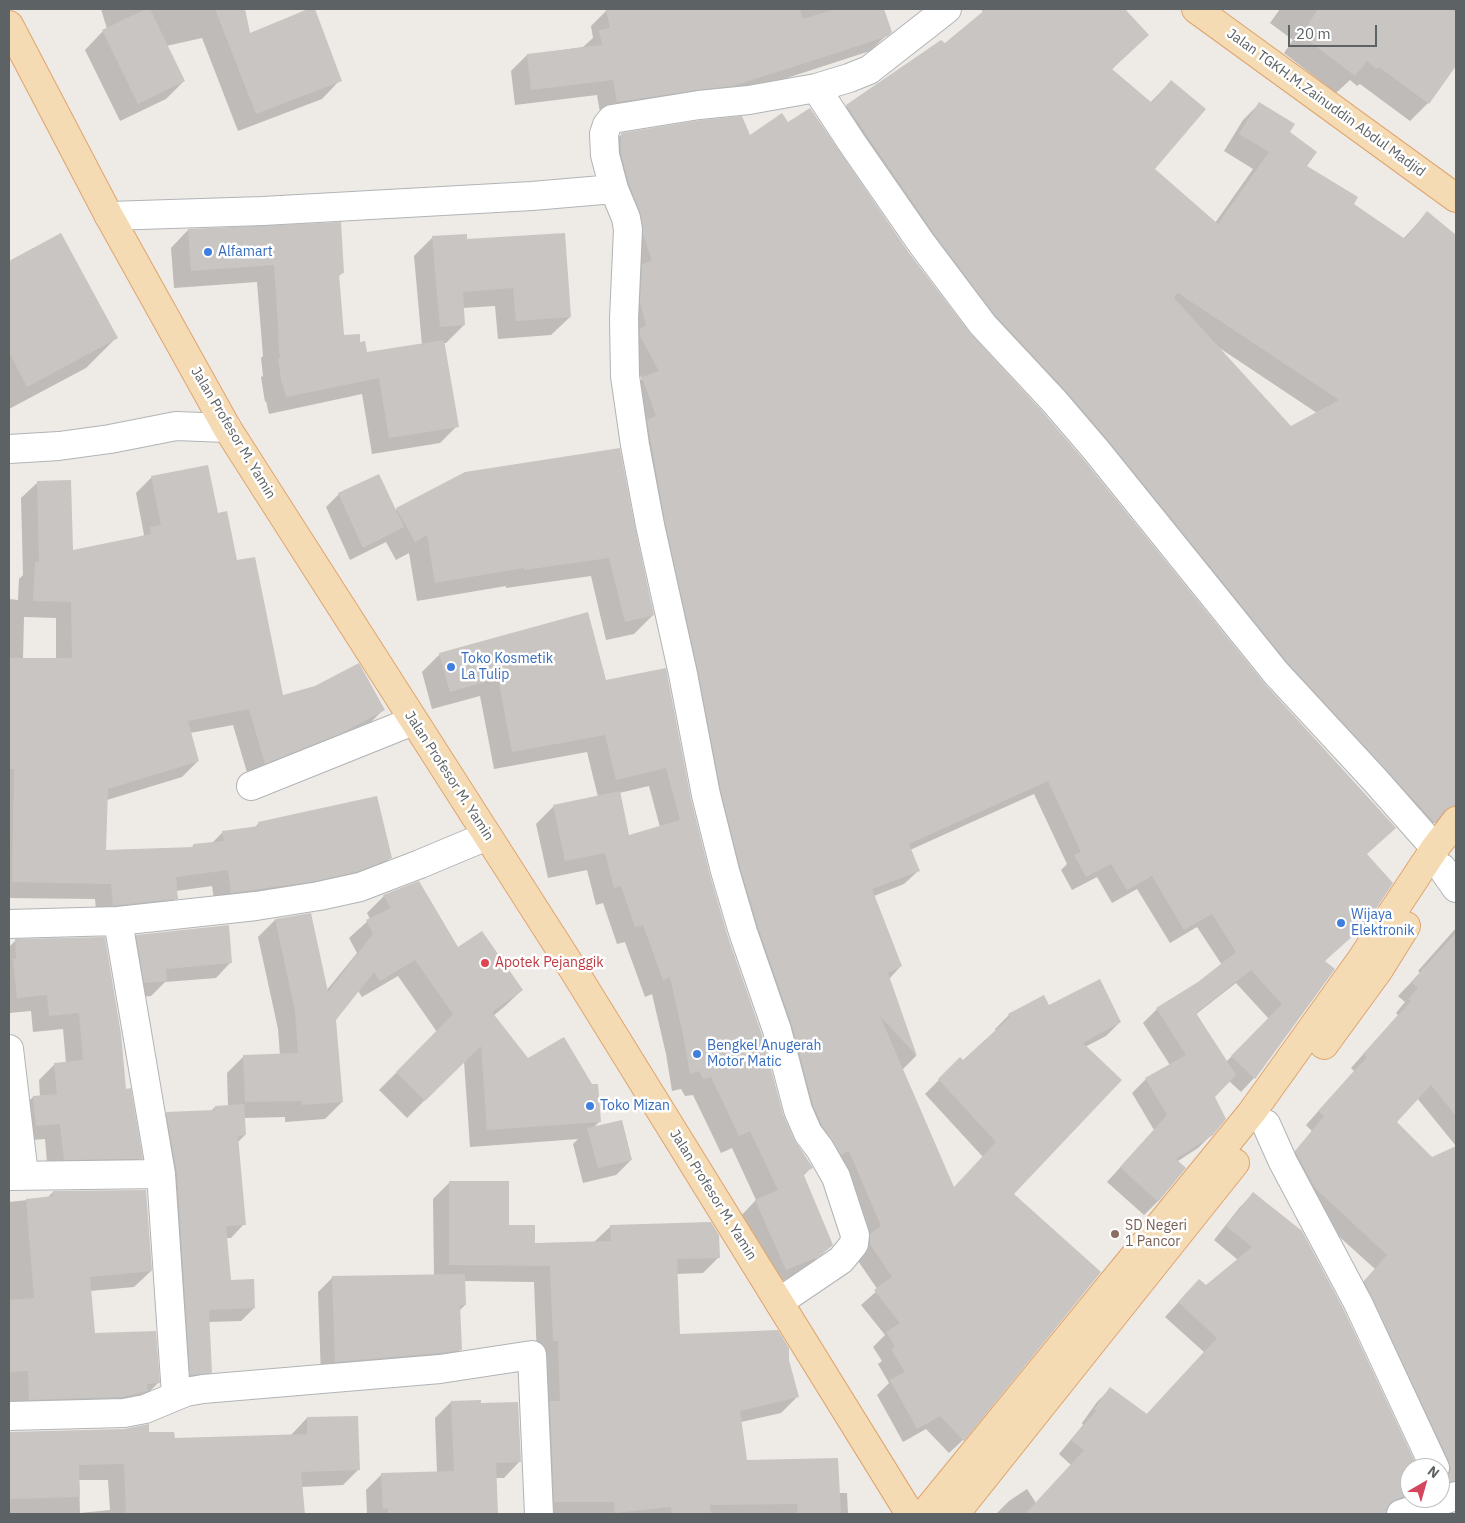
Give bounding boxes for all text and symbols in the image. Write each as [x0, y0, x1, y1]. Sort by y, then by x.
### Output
scale bar [1290, 15, 1379, 47]
text: 20 m [1296, 24, 1331, 43]
street label: Jalan TGKH.M.Zainuddin Abdul Madjid [1224, 25, 1428, 181]
place label: Alfamart [218, 244, 273, 260]
marker: Alfamart [202, 246, 214, 258]
street label: Jalan Profesor M. Yamin [187, 364, 279, 502]
place label: Toko Kosmetik La Tulip [461, 651, 553, 684]
marker: Toko Kosmetik La Tulip [445, 661, 457, 673]
street label: Jalan Profesor M. Yamin [401, 708, 497, 844]
place label: Wijaya Elektronik [1351, 907, 1415, 940]
marker: Wijaya Elektronik [1335, 917, 1347, 929]
place label: Apotek Pejanggik [495, 955, 604, 971]
marker: Apotek Pejanggik [479, 957, 491, 969]
place label: Bengkel Anugerah Motor Matic [707, 1038, 821, 1070]
marker: Bengkel Anugerah Motor Matic [691, 1048, 703, 1060]
place label: Toko Mizan [600, 1098, 670, 1114]
marker: Toko Mizan [584, 1100, 596, 1112]
street label: Jalan Profesor M. Yamin [666, 1127, 760, 1263]
place label: SD Negeri 1 Pancor [1125, 1218, 1187, 1250]
marker: SD Negeri 1 Pancor [1109, 1228, 1121, 1240]
north arrow [1400, 1458, 1450, 1508]
text: N [1424, 1462, 1443, 1482]

